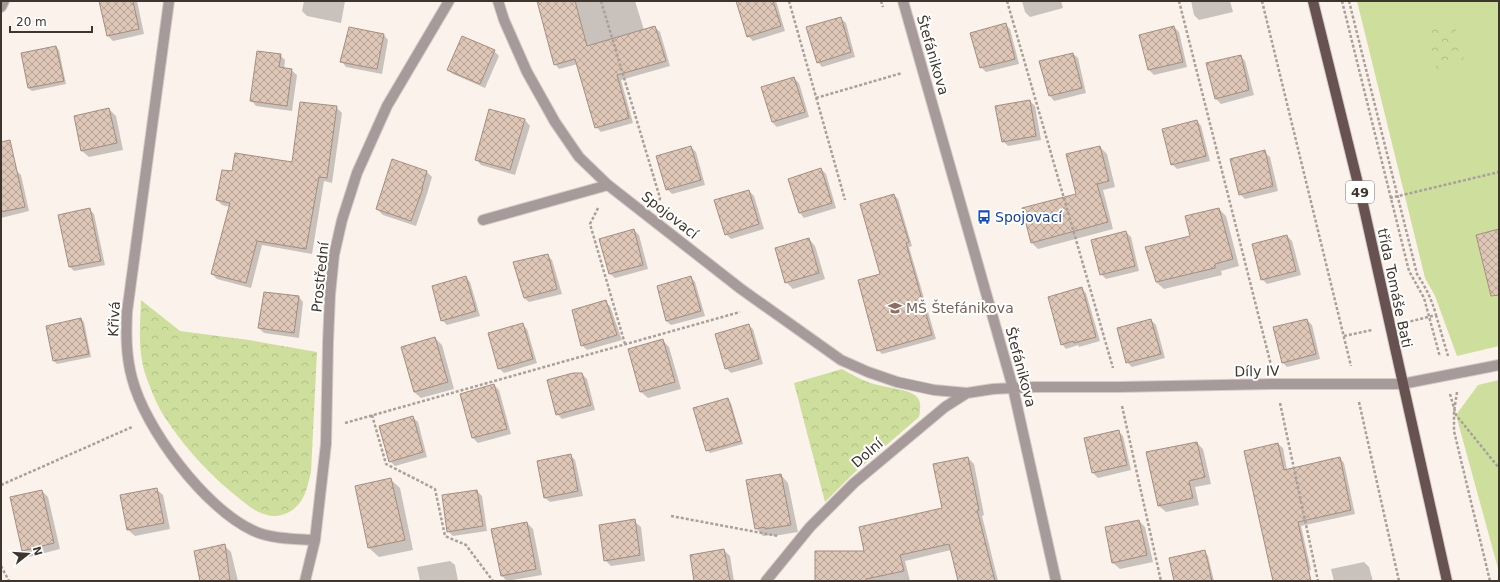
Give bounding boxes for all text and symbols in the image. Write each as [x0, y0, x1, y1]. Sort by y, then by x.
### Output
scale bar [10, 8, 92, 34]
street label: Štefánikova [914, 13, 953, 97]
text: 20 m [16, 15, 47, 29]
road number: 49 [1346, 181, 1374, 203]
street label: Spojovací [639, 188, 702, 243]
bus stop icon: Spojovací [976, 209, 992, 225]
place label: Spojovací [995, 209, 1063, 225]
street label: třída Tomáše Bati [1374, 227, 1416, 349]
street label: Prostřední [308, 240, 332, 313]
place label: MŠ Štefánikova [906, 299, 1014, 316]
school or university icon: MŠ Štefánikova [887, 300, 903, 316]
street label: Křivá [105, 301, 123, 337]
street label: Štefánikova [1003, 325, 1040, 409]
street label: Díly IV [1234, 363, 1280, 379]
street label: Dolní [848, 434, 887, 471]
north arrow [8, 534, 48, 574]
text: N [30, 545, 45, 558]

